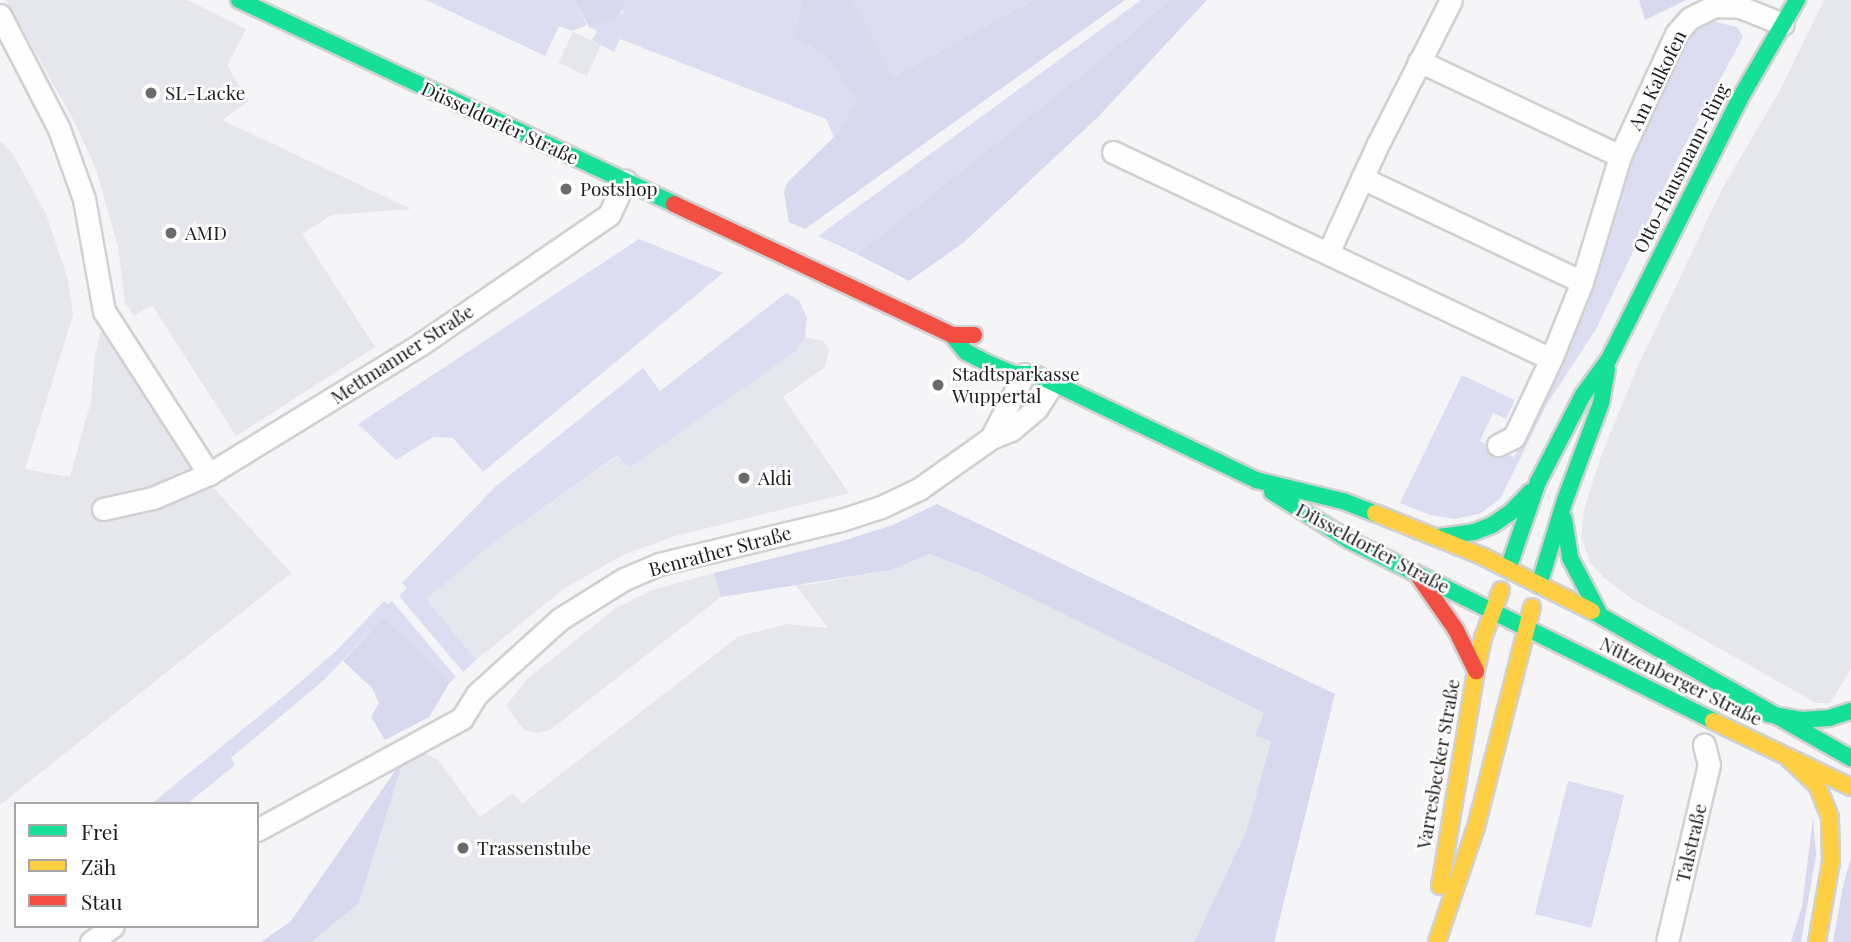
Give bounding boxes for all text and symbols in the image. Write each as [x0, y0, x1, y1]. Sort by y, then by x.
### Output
street label: Am Kalkofen [1623, 26, 1691, 134]
street label: Düsseldorfer Straße [418, 77, 582, 169]
street label: Otto-Hausmann-Ring [1628, 79, 1734, 257]
place label: SL-Lacke [165, 82, 245, 104]
marker: SL-Lacke [143, 85, 159, 101]
place label: Postshop [580, 178, 658, 200]
marker: Postshop [558, 181, 574, 197]
place label: AMD [185, 222, 227, 244]
marker: AMD [163, 225, 179, 241]
street label: Mettmanner Straße [326, 299, 478, 409]
place label: Stadtsparkasse Wuppertal [952, 363, 1080, 407]
marker: Stadtsparkasse Wuppertal [930, 377, 946, 393]
place label: Aldi [758, 467, 792, 489]
marker: Aldi [736, 470, 752, 486]
street label: Düsseldorfer Straße [1292, 498, 1454, 598]
street label: Benrather Straße [646, 521, 794, 581]
street label: Nützenberger Straße [1596, 632, 1766, 730]
street label: Varresbecker Straße [1412, 677, 1464, 851]
street label: Talstraße [1671, 801, 1711, 885]
legend [14, 802, 259, 928]
text: Frei [81, 817, 119, 845]
place label: Trassenstube [477, 837, 591, 859]
marker: Trassenstube [455, 840, 471, 856]
text: Zäh [81, 852, 116, 880]
text: Stau [81, 887, 122, 915]

